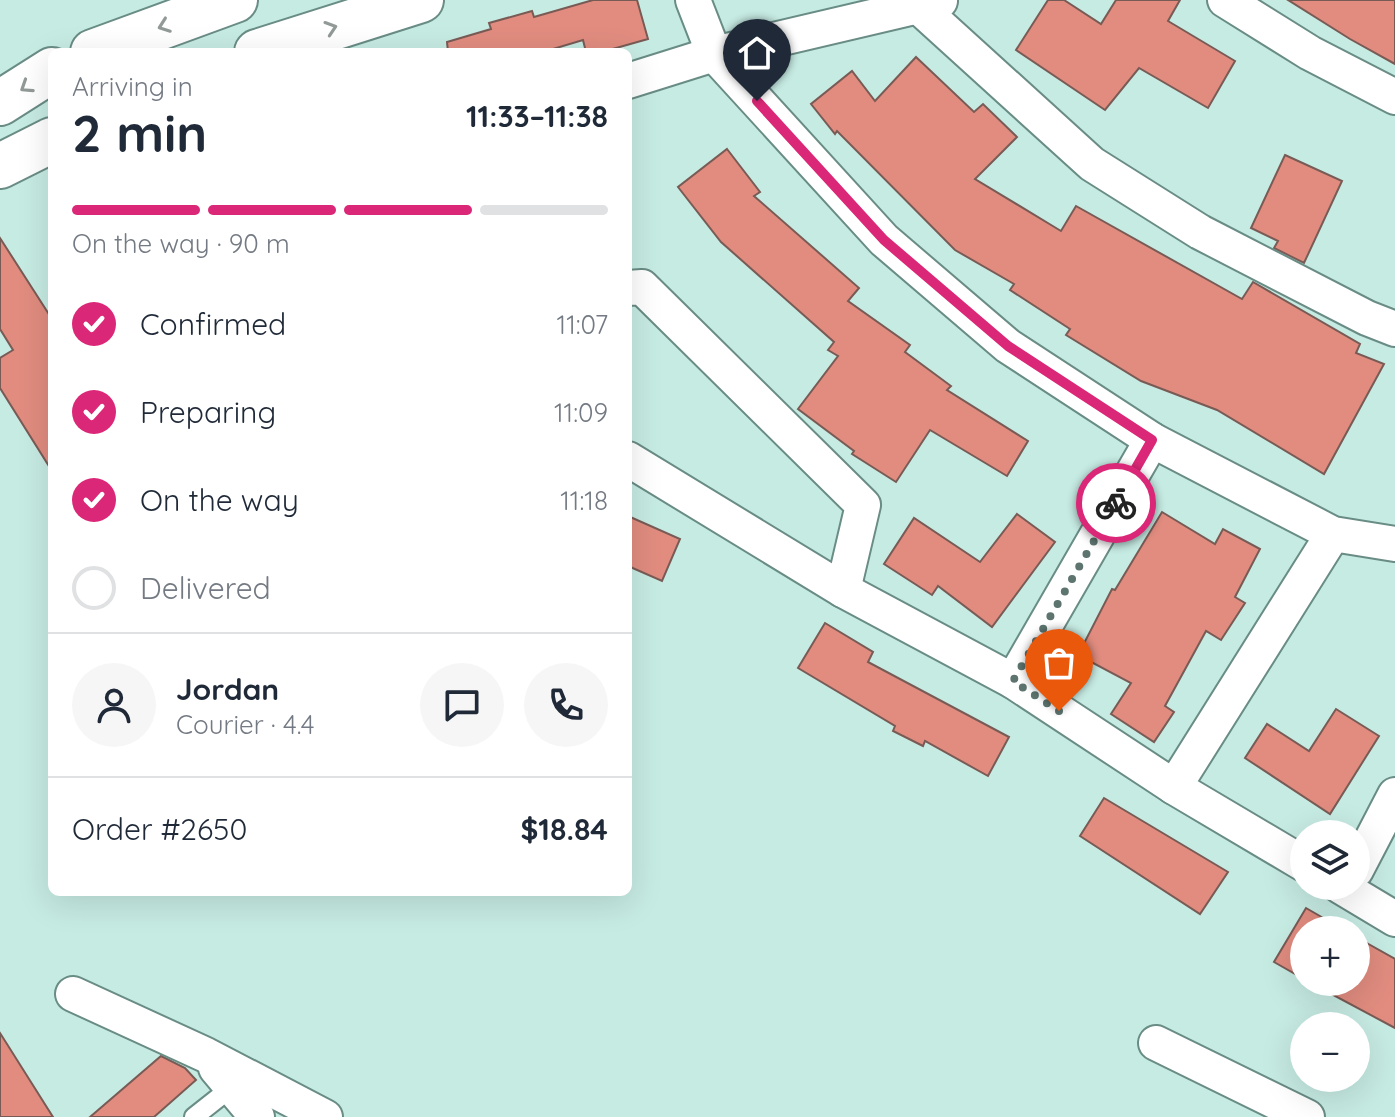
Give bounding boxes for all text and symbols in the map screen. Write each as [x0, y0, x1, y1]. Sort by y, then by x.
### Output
one-way arrow [158, 16, 172, 33]
pin [723, 19, 791, 101]
one-way arrow [323, 21, 337, 37]
icon: home [735, 31, 779, 75]
text: Arriving in [72, 70, 193, 103]
one-way arrow [20, 77, 35, 92]
text: 11:33–11:38 [466, 97, 608, 135]
text: 2 min [72, 100, 207, 165]
text: On the way · 90 m [72, 227, 290, 260]
icon: check [72, 302, 116, 346]
text: Confirmed [140, 305, 286, 343]
text: 11:07 [557, 308, 608, 341]
icon: check [72, 390, 116, 434]
text: Preparing [140, 393, 276, 431]
text: 11:09 [554, 396, 608, 429]
courier [1076, 463, 1156, 543]
icon: check [72, 478, 116, 522]
text: On the way [140, 481, 299, 519]
icon: bike [1094, 481, 1138, 525]
text: 11:18 [560, 484, 608, 517]
text: Delivered [140, 569, 271, 607]
pin [1025, 629, 1093, 711]
icon: bag [1037, 641, 1081, 685]
button: person [72, 663, 156, 747]
button: chat [420, 663, 504, 747]
button: phone [524, 663, 608, 747]
text: Jordan [176, 670, 279, 708]
text: Courier · 4.4 [176, 708, 314, 741]
text: Order #2650 [72, 810, 247, 848]
text: $18.84 [520, 810, 608, 848]
map controls [1290, 820, 1370, 1092]
button: layers [1290, 820, 1370, 900]
button: + [1290, 916, 1370, 996]
button: − [1290, 1012, 1370, 1092]

